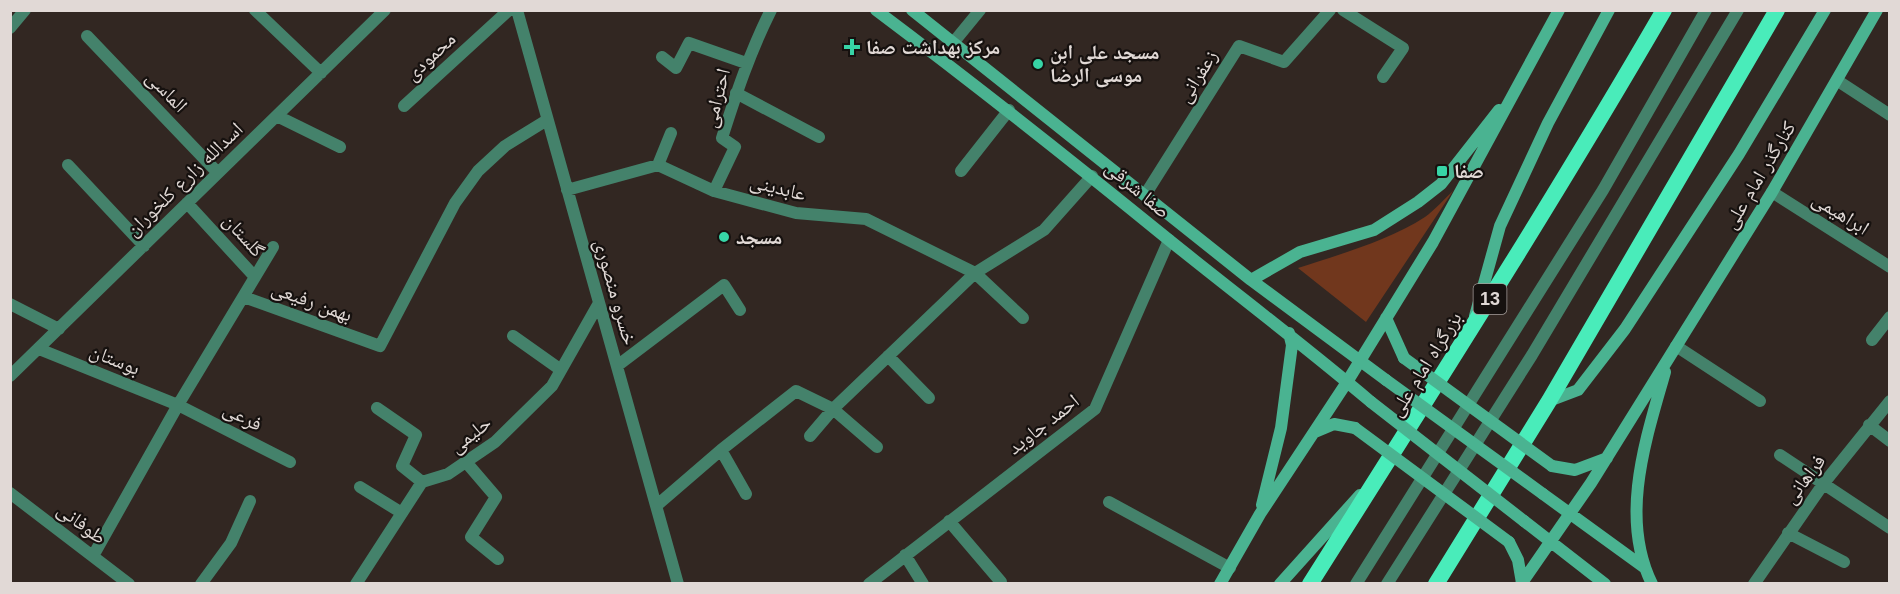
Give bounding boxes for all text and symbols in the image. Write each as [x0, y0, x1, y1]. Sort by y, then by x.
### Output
street label: محمودی [400, 27, 460, 85]
place label: مرکز بهداشت صفا [866, 36, 1000, 59]
marker: مرکز بهداشت صفا [843, 38, 861, 56]
place label: مسجد علی ابن موسی الرضا [1050, 41, 1160, 88]
street label: زعفرانی [1172, 46, 1222, 107]
marker: مسجد علی ابن موسی الرضا [1031, 57, 1045, 71]
street label: الماسی [141, 66, 192, 117]
street label: احترامی [698, 66, 735, 130]
street label: کنارگذر امام علی [1718, 117, 1802, 234]
street label: اسدالله زارع کلخوران [121, 118, 248, 242]
street label: صفا شرقی [1101, 156, 1175, 223]
place label: صفا [1454, 160, 1484, 182]
marker: صفا [1435, 164, 1449, 178]
street label: عابدینی [748, 169, 808, 205]
street label: ابراهیمی [1808, 187, 1873, 240]
street label: گلستان [218, 209, 269, 262]
place label: مسجد [736, 226, 782, 248]
marker: مسجد [717, 230, 731, 244]
street label: خسرو منصوری [589, 237, 642, 348]
street label: بهمن رفیعی [268, 276, 355, 327]
road number: 13 [1474, 284, 1506, 314]
street label: بزرگراه امام علی [1384, 308, 1468, 422]
street label: بوستان [86, 339, 143, 380]
street label: احمد جاوید [1003, 389, 1083, 459]
street label: فرعی [220, 397, 266, 436]
street label: حلیمی [445, 411, 496, 458]
street label: فراهانی [1778, 450, 1830, 508]
street label: طوفانی [53, 498, 111, 549]

